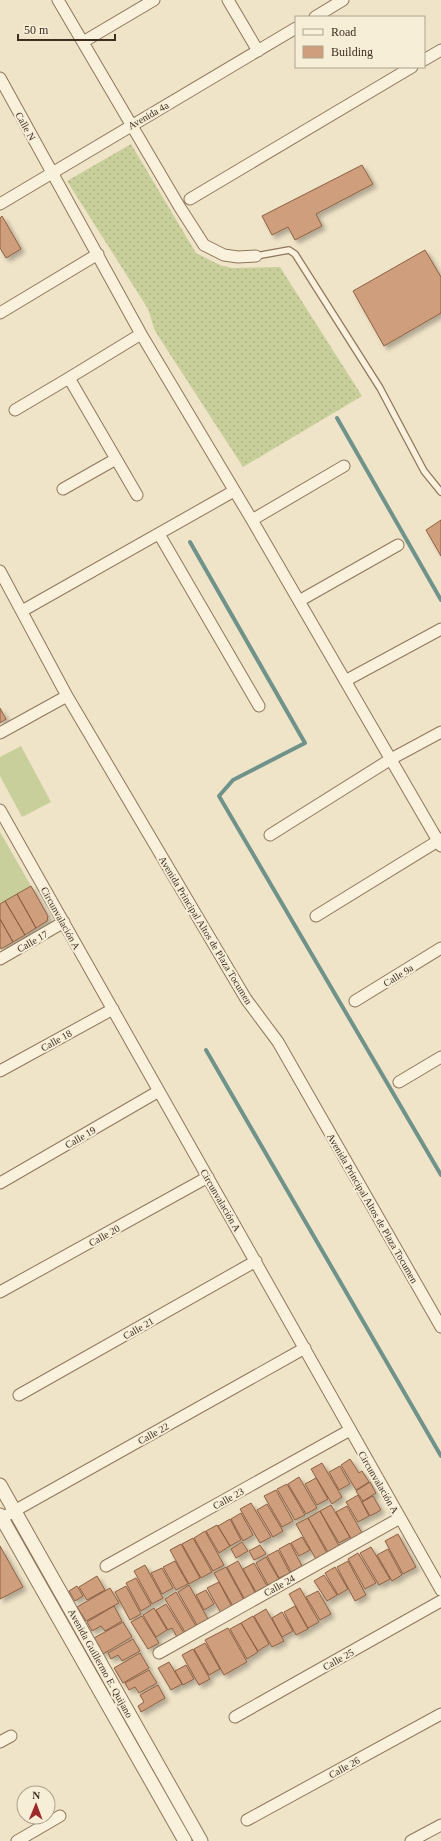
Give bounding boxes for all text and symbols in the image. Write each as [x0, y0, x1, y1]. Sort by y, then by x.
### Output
scale bar [18, 16, 115, 42]
legend [295, 16, 425, 68]
text: 50 m [24, 23, 49, 37]
text: Road [331, 25, 356, 39]
text: Building [331, 45, 373, 59]
street label: Avenida 4a [126, 99, 171, 131]
street label: Calle N [13, 110, 38, 142]
street label: Avenida Principal Altos de Plaza Tocumen [157, 854, 254, 1006]
street label: Circunvalación A [39, 885, 83, 952]
street label: Calle 17 [15, 928, 50, 955]
street label: Calle 9a [381, 962, 416, 989]
street label: Calle 18 [39, 1027, 74, 1053]
street label: Calle 19 [63, 1124, 98, 1151]
street label: Avenida Principal Altos de Plaza Tocumen [325, 1132, 420, 1285]
street label: Circunvalación A [198, 1167, 243, 1234]
street label: Calle 20 [87, 1222, 122, 1248]
street label: Calle 21 [121, 1315, 156, 1342]
street label: Calle 22 [136, 1420, 171, 1446]
street label: Circunvalación A [356, 1449, 401, 1516]
street label: Calle 23 [211, 1485, 246, 1511]
street label: Calle 24 [262, 1572, 297, 1598]
street label: Avenida Guillermo E. Quijano [66, 1607, 135, 1720]
street label: Calle 25 [321, 1646, 356, 1672]
street label: Calle 26 [327, 1754, 362, 1780]
north arrow [16, 1785, 56, 1825]
text: N [32, 1789, 40, 1801]

